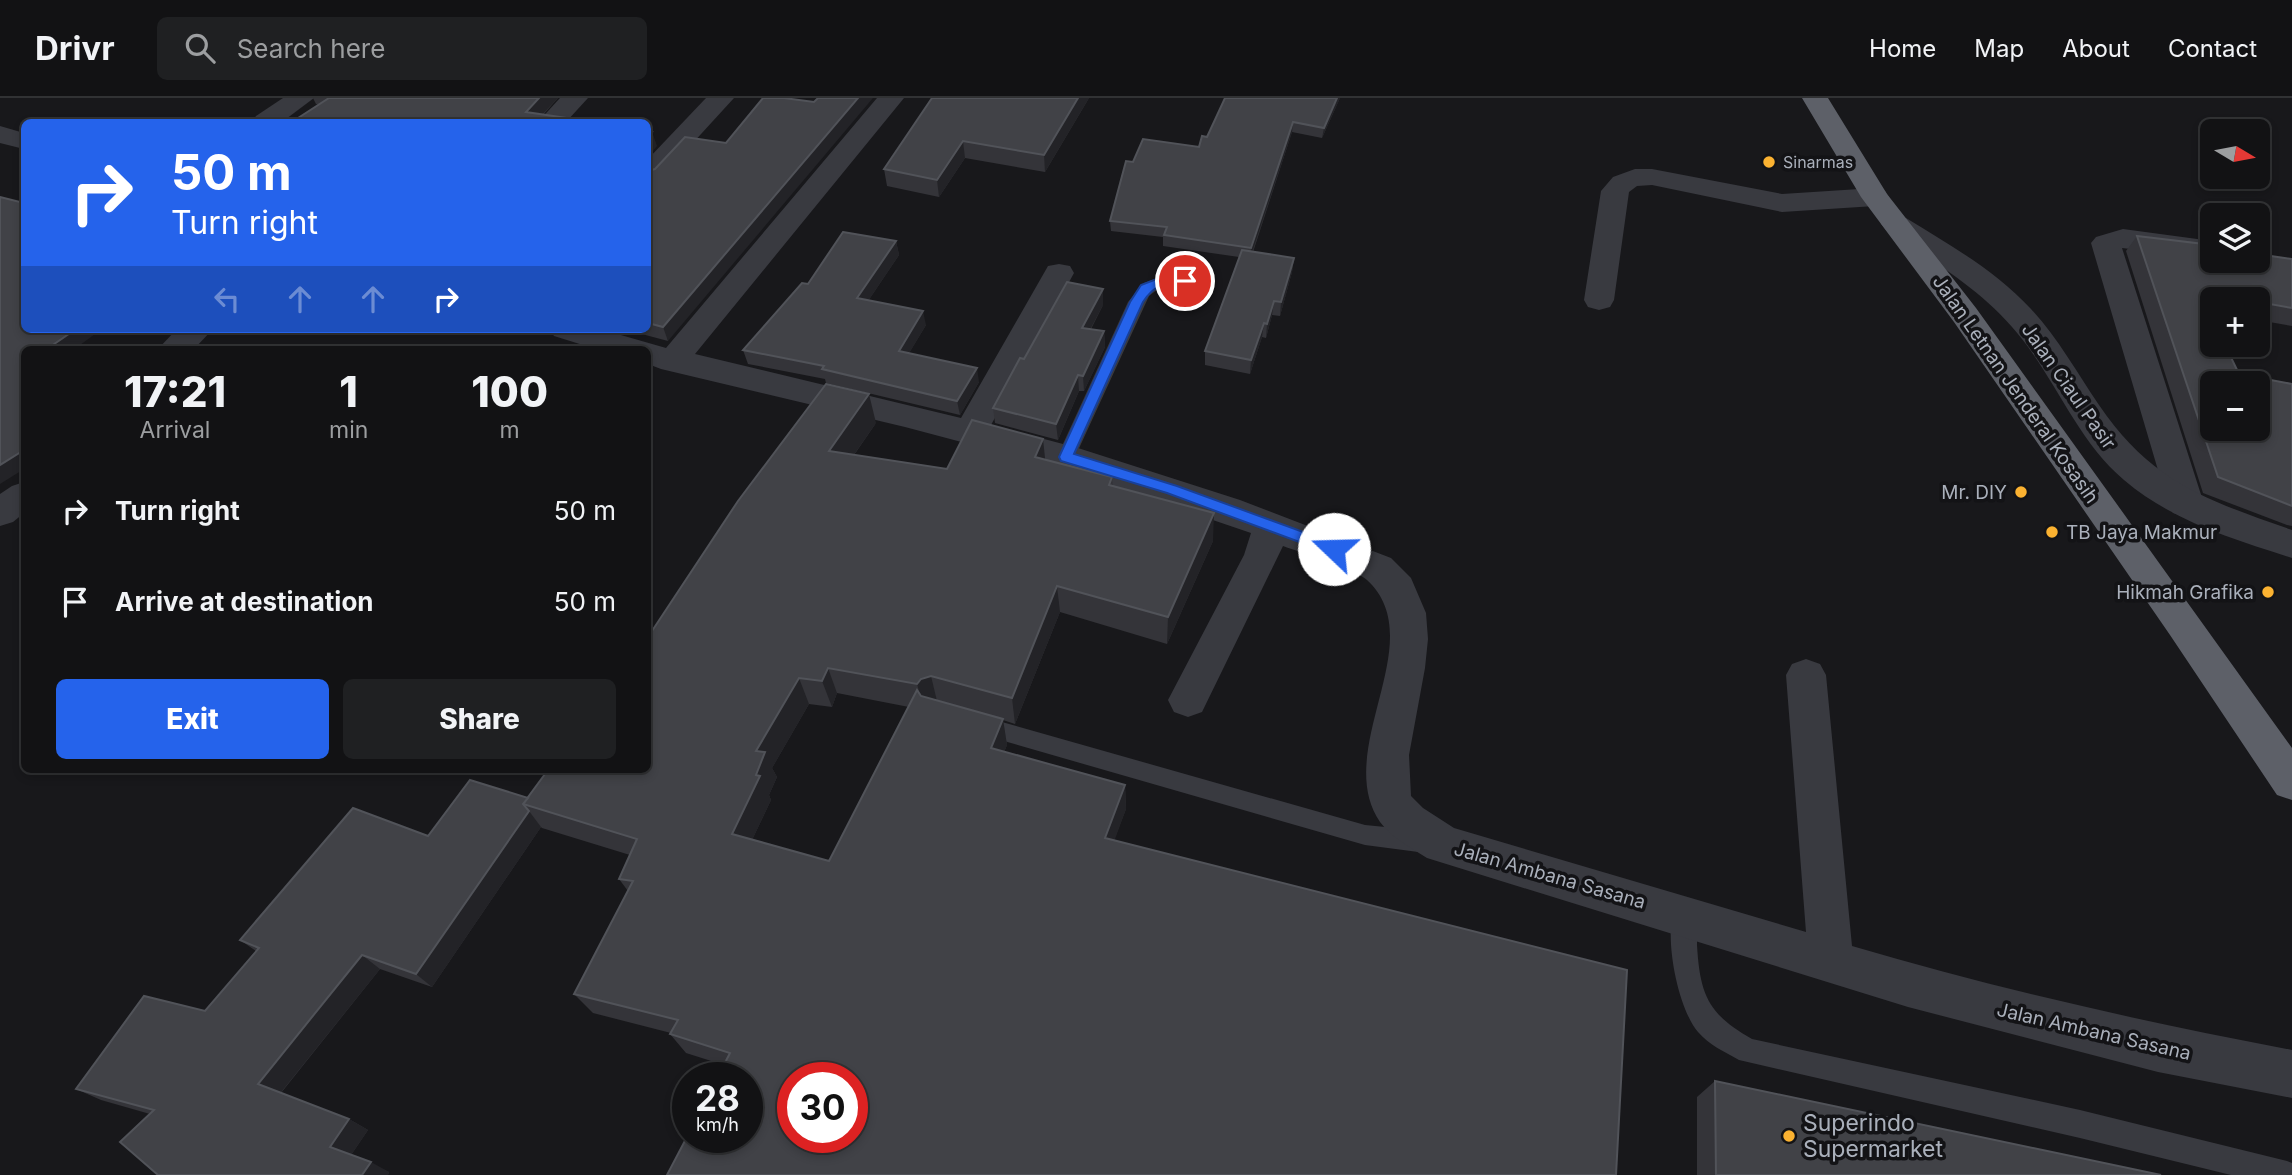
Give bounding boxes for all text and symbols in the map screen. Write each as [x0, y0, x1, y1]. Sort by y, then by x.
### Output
search box [157, 17, 647, 80]
text: Drivr [35, 28, 115, 68]
icon: search [181, 29, 219, 67]
text: Search here [237, 33, 385, 64]
text: Home [1869, 34, 1936, 63]
text: Map [1974, 34, 2024, 63]
text: About [2062, 34, 2130, 63]
text: Contact [2168, 34, 2257, 63]
north arrow [2200, 119, 2270, 189]
map controls [2200, 119, 2270, 441]
text: 50 m [171, 143, 292, 202]
icon: right [56, 147, 147, 238]
place label: Sinarmas [1783, 152, 1853, 172]
marker: Sinarmas [1761, 154, 1777, 170]
text: Turn right [171, 203, 318, 242]
button: layers [2200, 203, 2270, 273]
pin [1155, 251, 1215, 311]
icon: arrive [1166, 262, 1204, 300]
street label: Jalan Letnan Jenderal Kosasih [1928, 271, 2103, 508]
icon: left [208, 280, 246, 318]
icon: ahead [281, 280, 319, 318]
icon: ahead [354, 280, 392, 318]
icon: right [427, 280, 465, 318]
button: + [2200, 287, 2270, 357]
street label: Jalan Ciaul Pasir [2017, 319, 2121, 454]
text: 17:21 [124, 366, 226, 417]
text: 1 [339, 366, 358, 417]
text: 100 [471, 366, 548, 417]
button: − [2200, 371, 2270, 441]
text: Arrival [140, 416, 210, 444]
text: min [329, 416, 368, 444]
text: m [500, 416, 520, 444]
place label: Mr. DIY [1941, 481, 2007, 504]
marker: Mr. DIY [2013, 484, 2029, 500]
icon: right [56, 492, 94, 530]
text: Turn right [115, 495, 240, 526]
text: 50 m [554, 495, 616, 526]
position arrow [1297, 512, 1371, 586]
place label: TB Jaya Makmur [2066, 521, 2217, 544]
marker: TB Jaya Makmur [2044, 524, 2060, 540]
place label: Hikmah Grafika [2116, 581, 2254, 604]
icon: arrive [56, 583, 94, 621]
marker: Hikmah Grafika [2260, 584, 2276, 600]
text: Arrive at destination [115, 586, 374, 617]
text: 50 m [554, 586, 616, 617]
button: Exit [56, 679, 329, 759]
button: Share [343, 679, 616, 759]
street label: Jalan Ambana Sasana [1451, 837, 1648, 914]
street label: Jalan Ambana Sasana [1995, 998, 2193, 1065]
speed limit sign: 30 [777, 1062, 868, 1153]
text: 28 [695, 1077, 740, 1119]
place label: Superindo Supermarket [1803, 1109, 1943, 1163]
text: km/h [696, 1114, 739, 1135]
marker: Superindo Supermarket [1781, 1128, 1797, 1144]

